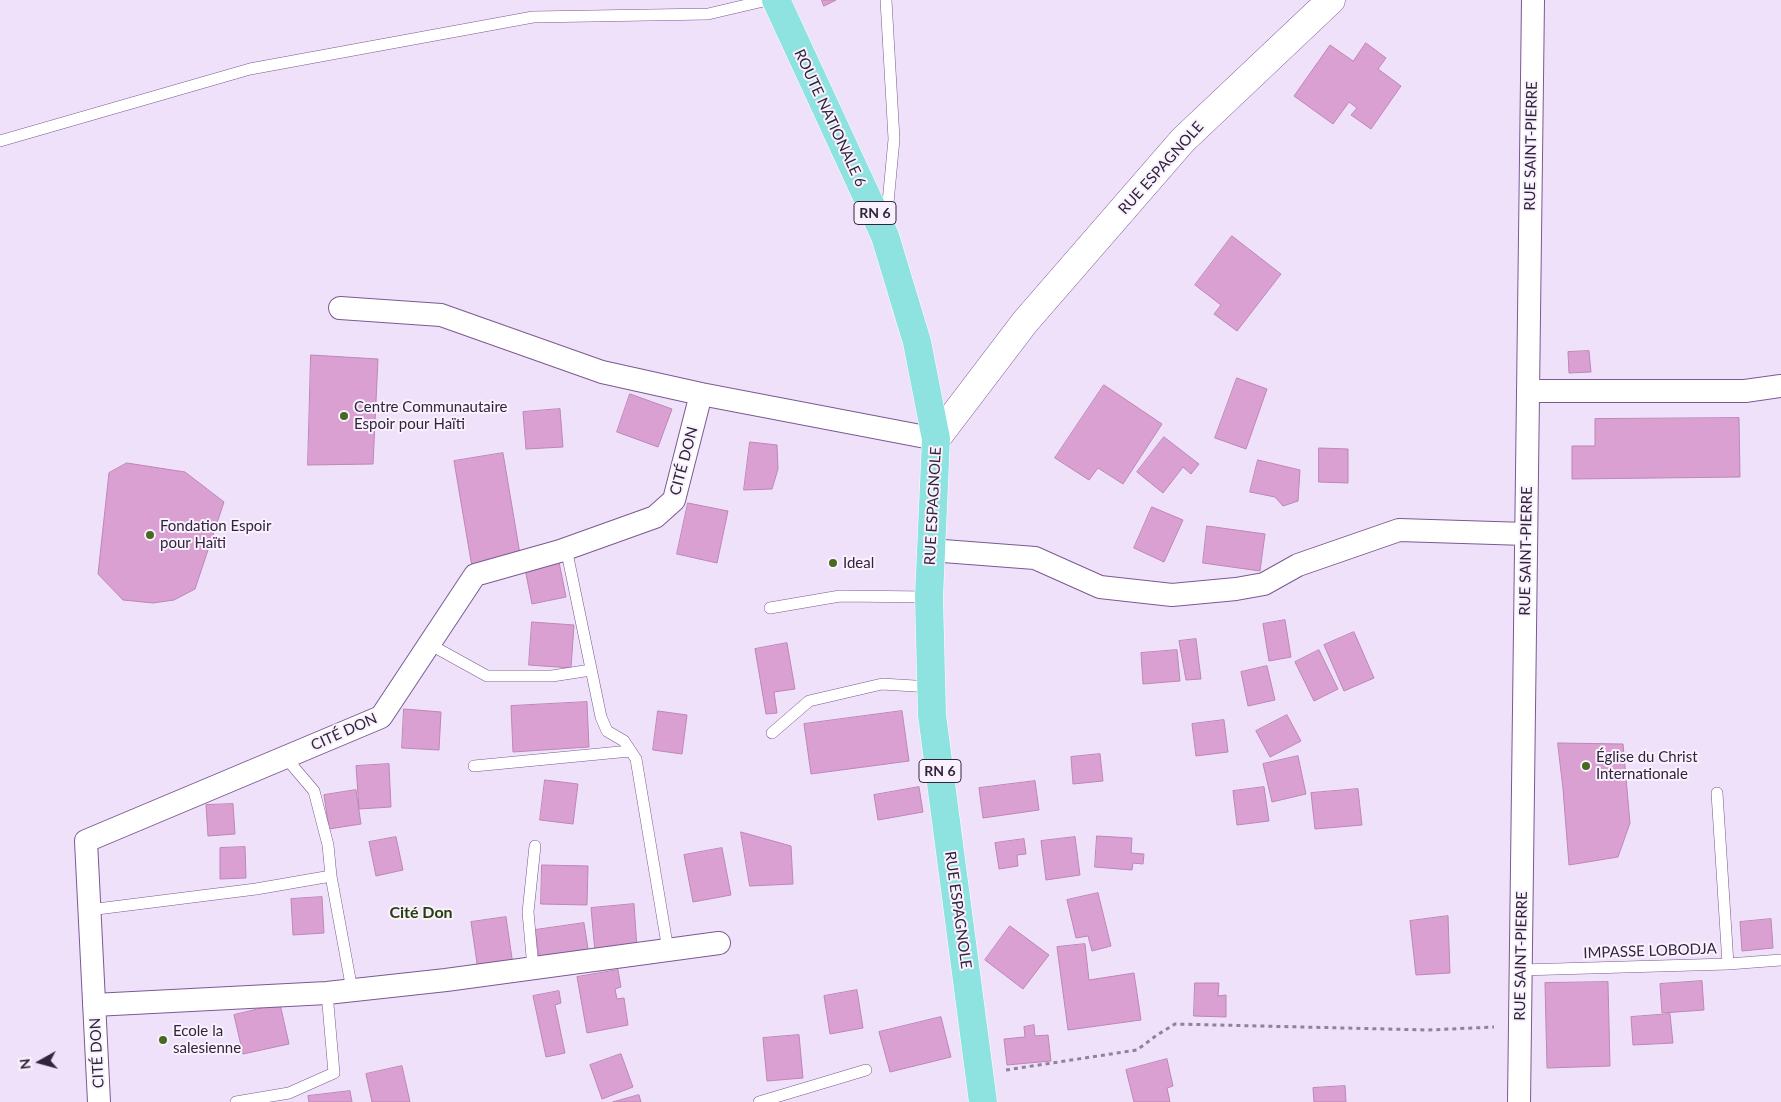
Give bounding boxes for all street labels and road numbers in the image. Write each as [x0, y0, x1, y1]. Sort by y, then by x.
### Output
street label: ROUTE NATIONALE 6 [790, 46, 870, 190]
street label: RUE SAINT-PIERRE [1521, 81, 1541, 211]
street label: RUE ESPAGNOLE [1115, 118, 1207, 218]
road number: RN 6 [854, 202, 896, 224]
street label: CITÉ DON [666, 425, 702, 497]
street label: RUE ESPAGNOLE [921, 446, 945, 566]
street label: RUE SAINT-PIERRE [1516, 486, 1536, 616]
street label: CITÉ DON [308, 709, 380, 755]
road number: RN 6 [919, 759, 961, 782]
street label: RUE ESPAGNOLE [941, 850, 975, 970]
street label: RUE SAINT-PIERRE [1511, 891, 1531, 1021]
street label: IMPASSE LOBODJA [1583, 940, 1717, 962]
street label: CITÉ DON [86, 1017, 108, 1089]

